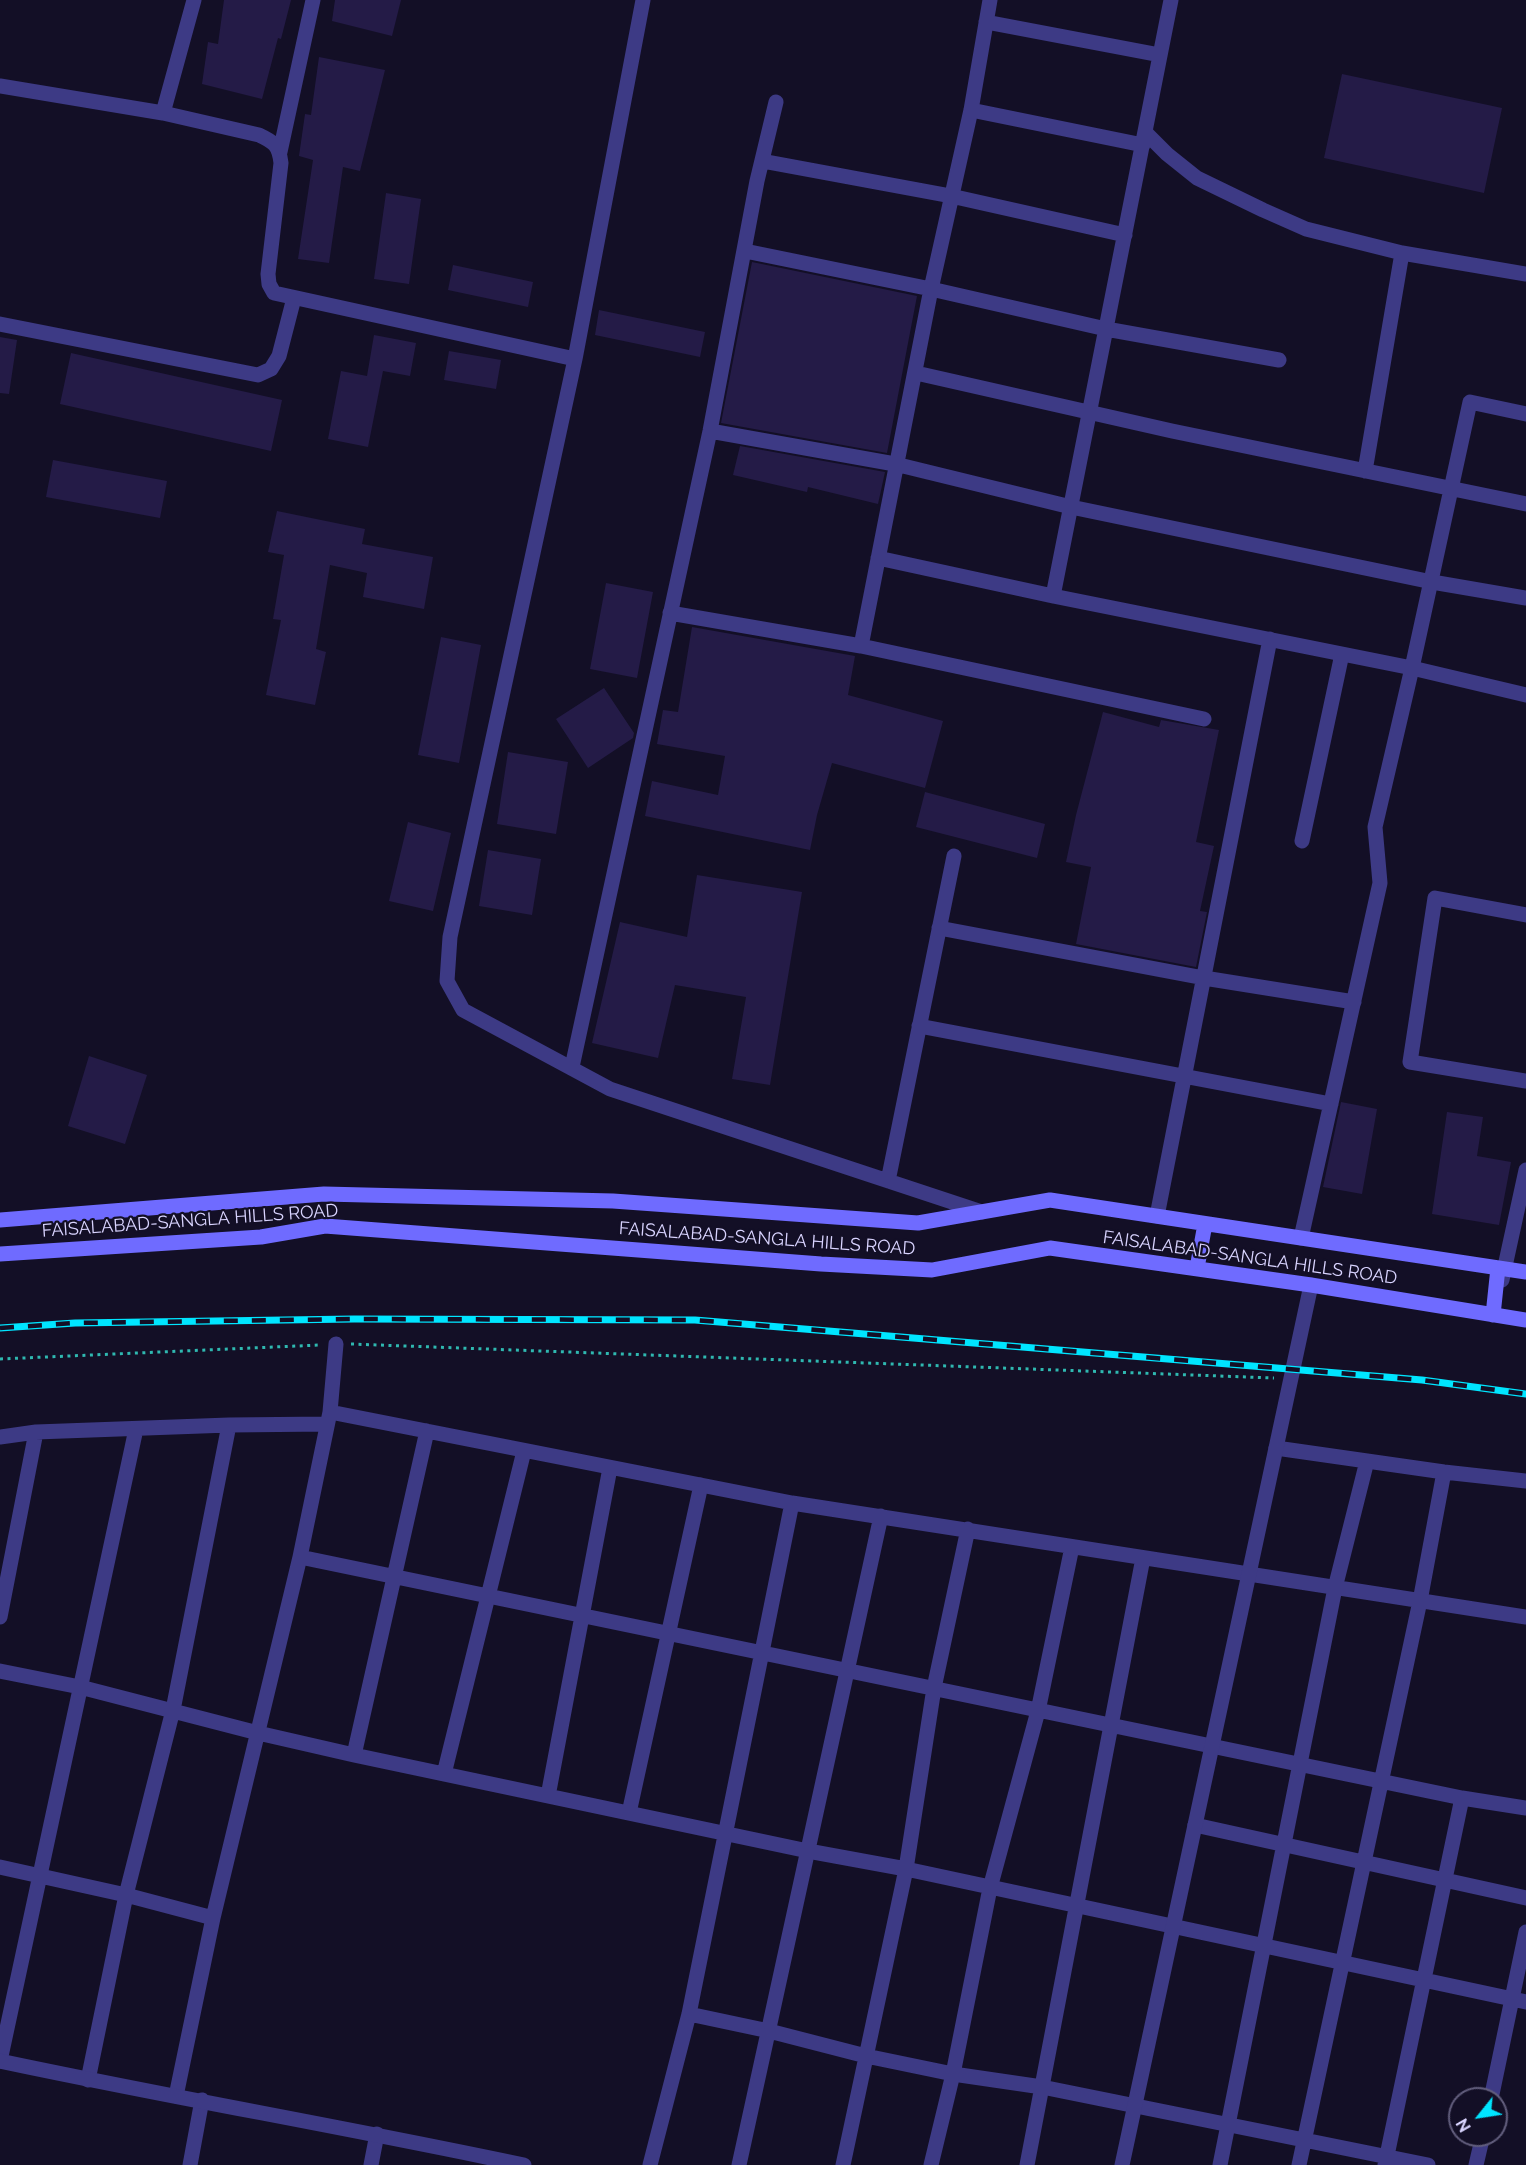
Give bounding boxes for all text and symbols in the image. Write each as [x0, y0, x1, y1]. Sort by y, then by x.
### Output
street label: FAISALABAD-SANGLA HILLS ROAD [41, 1200, 339, 1242]
street label: FAISALABAD-SANGLA HILLS ROAD [618, 1218, 916, 1260]
street label: FAISALABAD-SANGLA HILLS ROAD [1101, 1227, 1399, 1289]
north arrow [1448, 2087, 1508, 2147]
text: N [1452, 2115, 1475, 2135]

